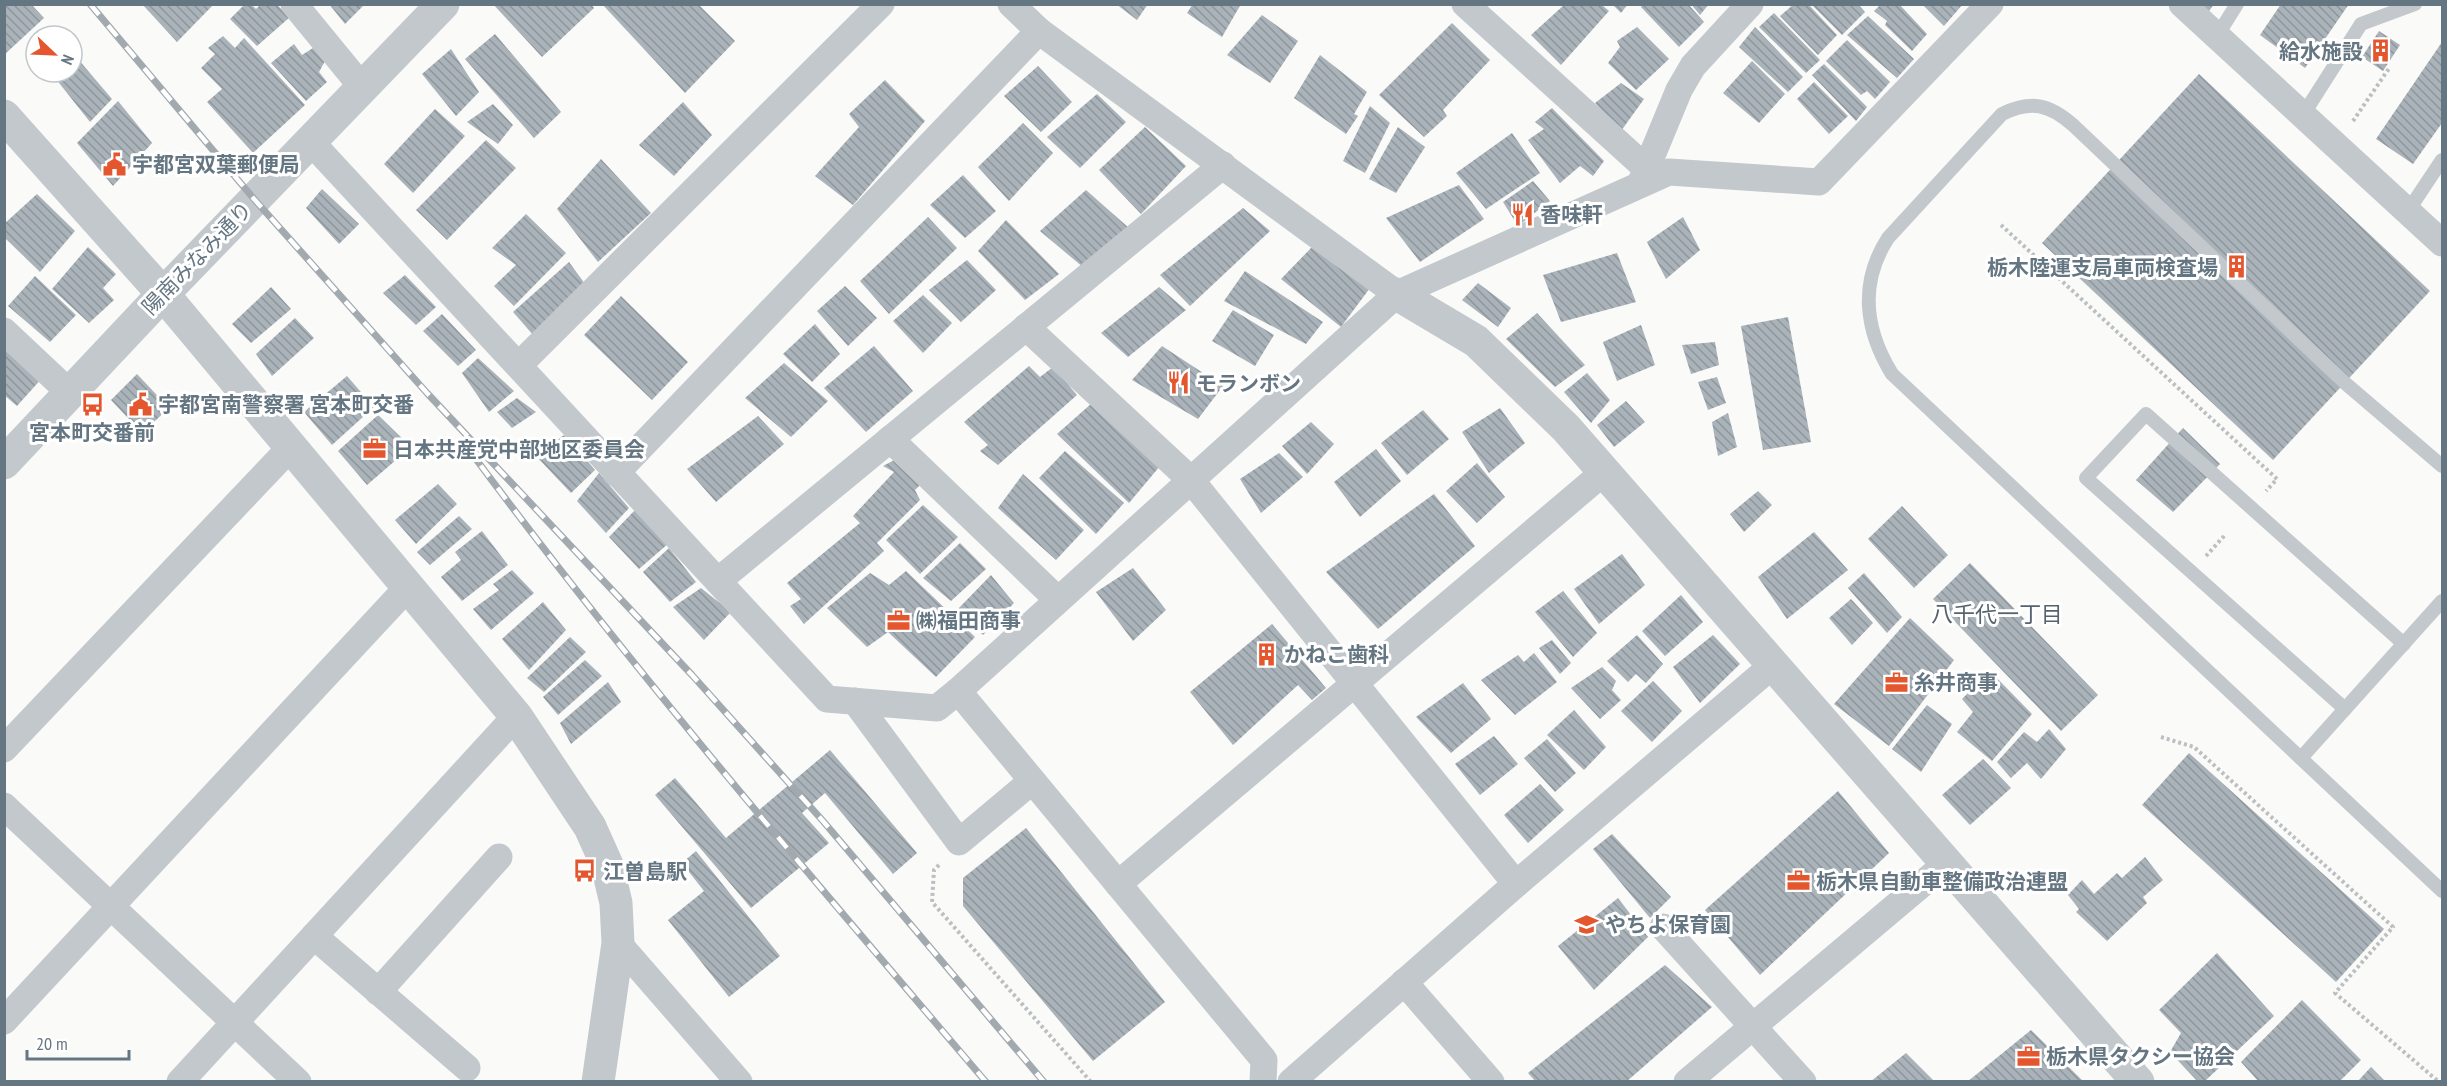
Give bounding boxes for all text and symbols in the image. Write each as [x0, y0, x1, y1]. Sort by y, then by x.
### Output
north arrow [24, 24, 84, 84]
place label: 給水施設 [2279, 38, 2363, 65]
building icon: 給水施設 [2368, 38, 2394, 64]
text: N [57, 52, 79, 68]
public building icon: 宇都宮双葉郵便局 [101, 151, 127, 177]
place label: 宇都宮双葉郵便局 [132, 151, 300, 178]
street label: 陽南みなみ通り [136, 196, 258, 320]
restaurant icon: 香味軒 [1509, 201, 1535, 227]
place label: 香味軒 [1540, 201, 1603, 228]
place label: 栃木陸運支局車両検査場 [1987, 254, 2218, 281]
building icon: 栃木陸運支局車両検査場 [2223, 254, 2249, 280]
restaurant icon: モランボン [1165, 370, 1191, 396]
place label: モランボン [1196, 370, 1301, 397]
bus stop icon: 宮本町交番前 [79, 391, 105, 417]
public building icon: 宇都宮南警察署 宮本町交番 [127, 391, 153, 417]
place label: 宇都宮南警察署 宮本町交番 [158, 391, 414, 418]
place label: 宮本町交番前 [29, 419, 155, 446]
office icon: 日本共産党中部地区委員会 [362, 436, 388, 462]
place label: 日本共産党中部地区委員会 [393, 436, 645, 463]
district label: 八千代一丁目 [1931, 600, 2063, 628]
office icon: ㈱福田商事 [885, 607, 911, 633]
place label: ㈱福田商事 [916, 607, 1021, 634]
building icon: かねこ歯科 [1253, 641, 1279, 667]
place label: かねこ歯科 [1284, 641, 1389, 668]
office icon: 糸井商事 [1883, 669, 1909, 695]
place label: 糸井商事 [1914, 669, 1998, 696]
bus stop icon: 江曽島駅 [572, 858, 598, 884]
place label: 江曽島駅 [603, 858, 687, 885]
office icon: 栃木県自動車整備政治連盟 [1785, 868, 1811, 894]
place label: 栃木県自動車整備政治連盟 [1816, 868, 2068, 895]
school or university icon: やちよ保育園 [1574, 911, 1600, 937]
place label: やちよ保育園 [1605, 911, 1731, 938]
scale bar [27, 1023, 129, 1061]
text: 20 m [36, 1032, 68, 1055]
office icon: 栃木県タクシー協会 [2015, 1043, 2041, 1069]
place label: 栃木県タクシー協会 [2046, 1043, 2235, 1070]

